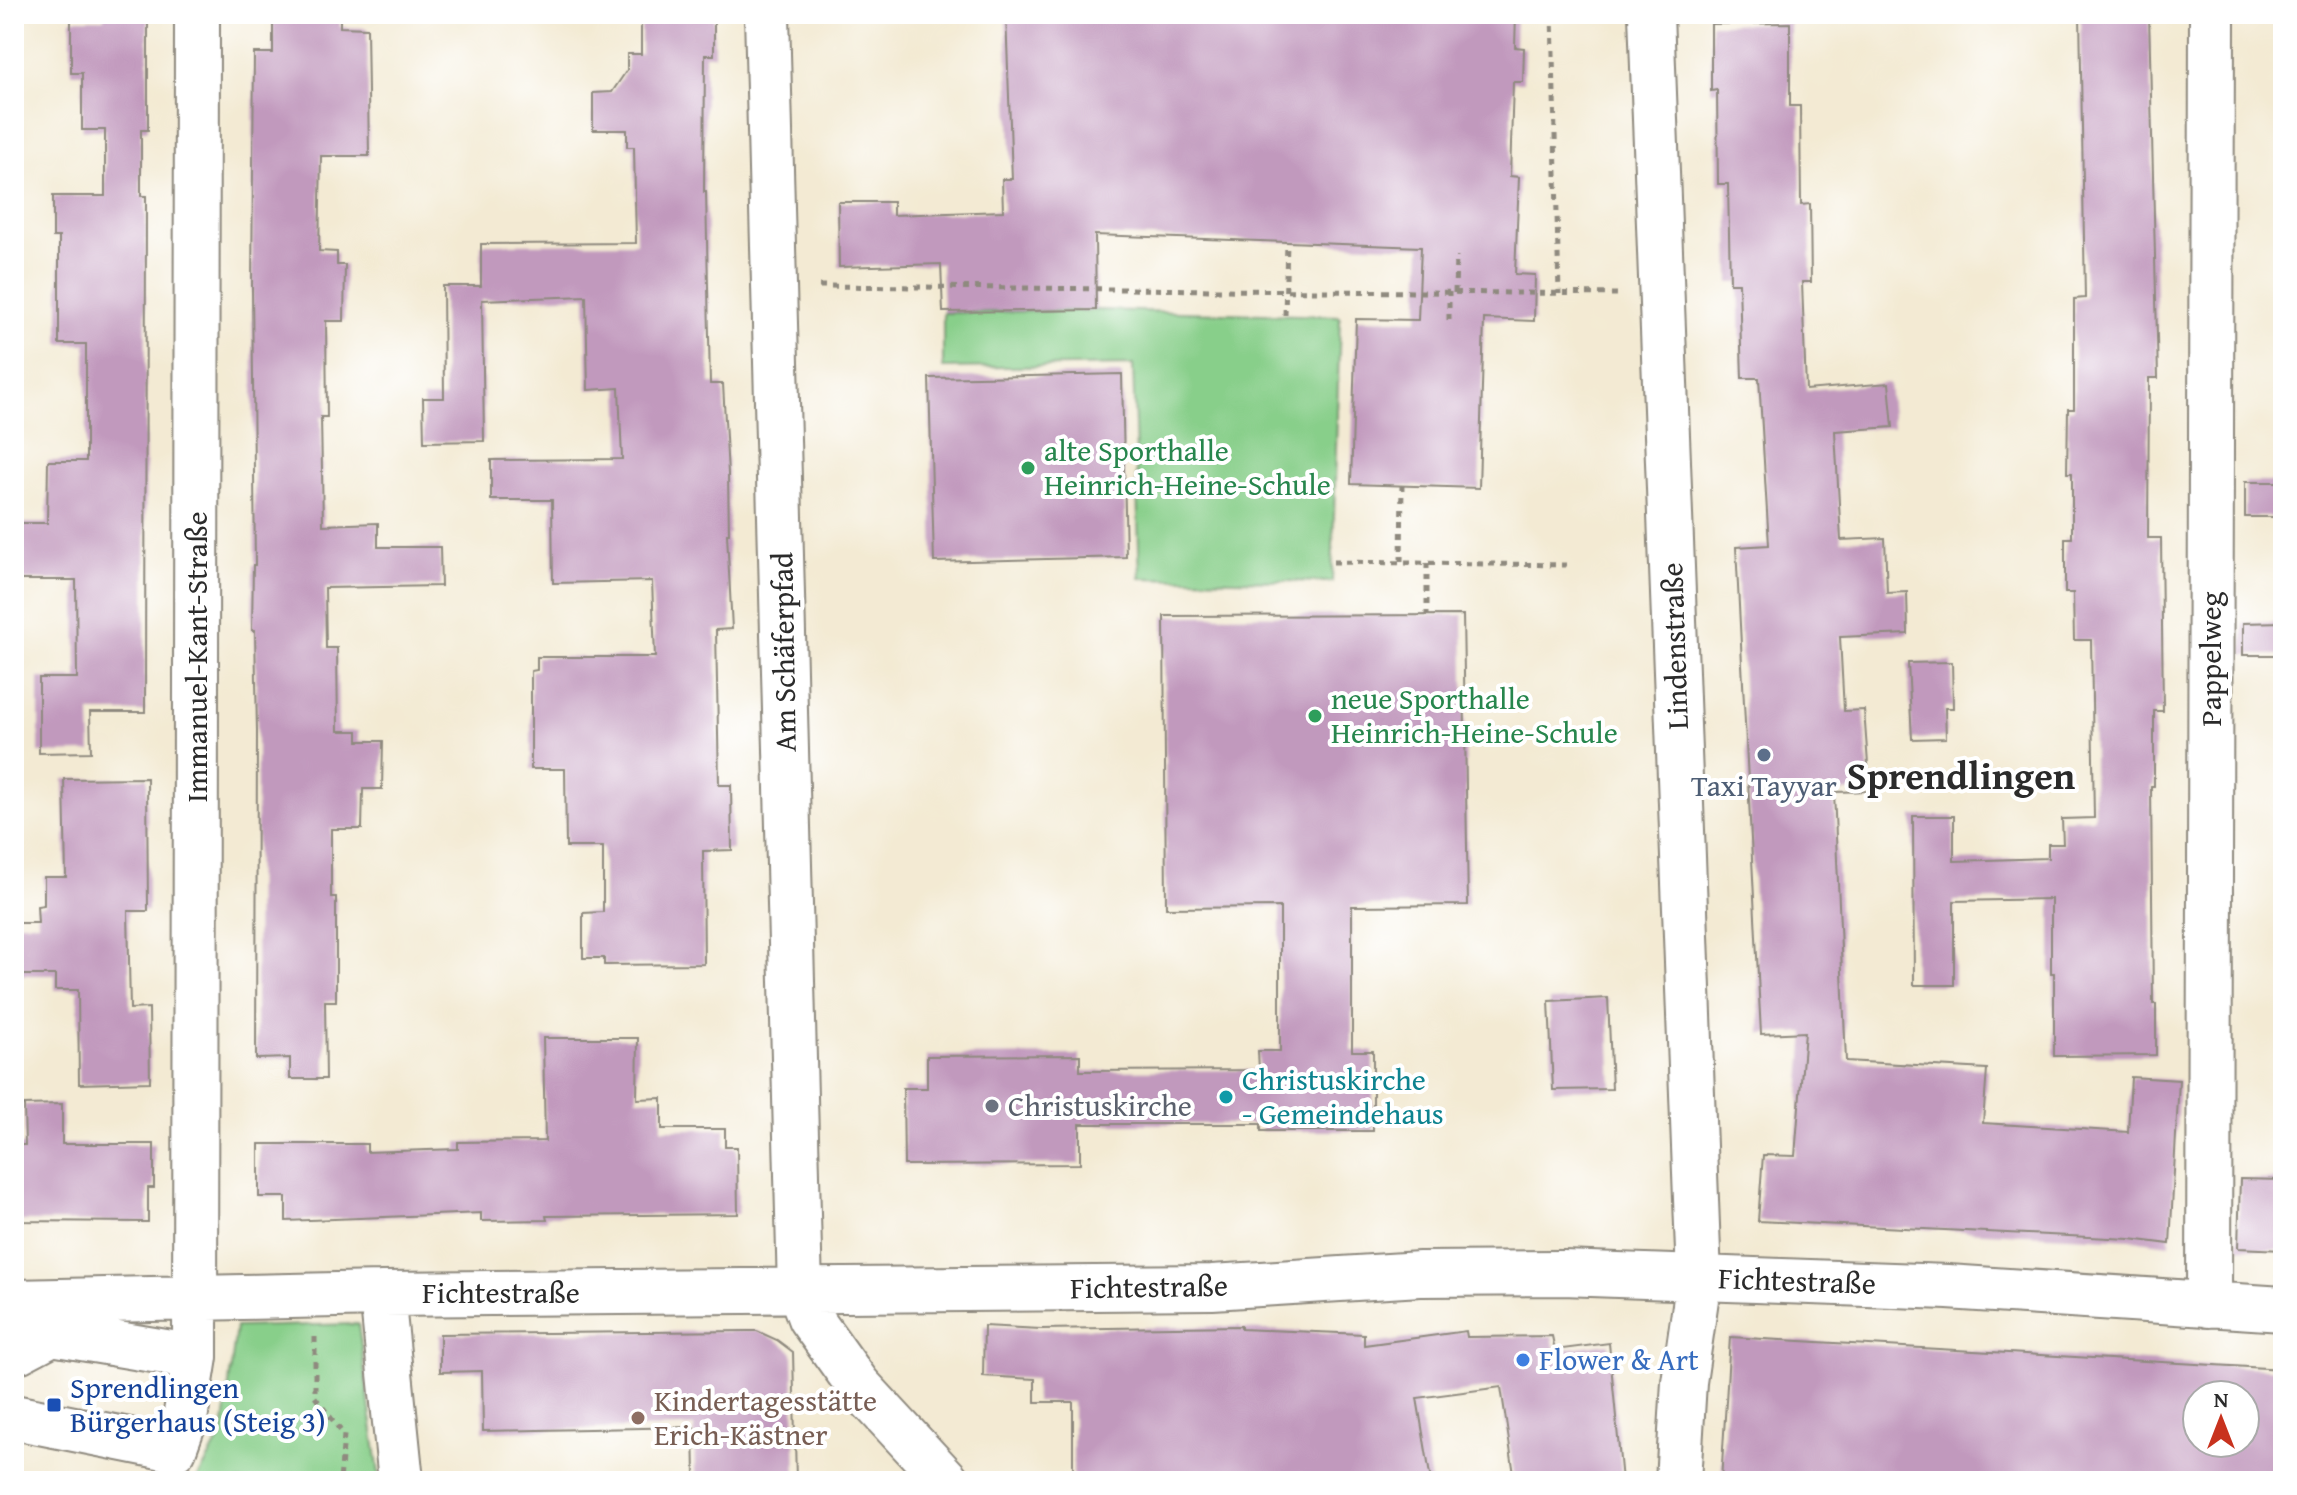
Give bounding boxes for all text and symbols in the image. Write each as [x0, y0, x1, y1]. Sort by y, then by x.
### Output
place label: alte Sporthalle Heinrich-Heine-Schule [1044, 428, 1331, 506]
marker: alte Sporthalle Heinrich-Heine-Schule [1019, 459, 1037, 477]
street label: Immanuel-Kant-Straße [174, 511, 218, 803]
street label: Am Schäferpfad [759, 552, 807, 752]
street label: Lindenstraße [1649, 562, 1699, 730]
street label: Pappelweg [2188, 591, 2232, 726]
place label: neue Sporthalle Heinrich-Heine-Schule [1331, 676, 1618, 754]
marker: neue Sporthalle Heinrich-Heine-Schule [1306, 707, 1324, 725]
marker: Taxi Tayyar [1755, 746, 1773, 764]
district label: Sprendlingen [1847, 747, 2076, 803]
place label: Taxi Tayyar [1691, 763, 1837, 807]
place label: Christuskirche - Gemeindehaus [1242, 1057, 1444, 1135]
place label: Christuskirche [1008, 1083, 1192, 1127]
marker: Christuskirche - Gemeindehaus [1217, 1088, 1235, 1106]
marker: Christuskirche [983, 1097, 1001, 1115]
street label: Fichtestraße [1717, 1255, 1877, 1305]
street label: Fichtestraße [1070, 1263, 1228, 1309]
street label: Fichtestraße [422, 1270, 580, 1314]
place label: Flower & Art [1539, 1337, 1699, 1381]
marker: Flower & Art [1514, 1351, 1532, 1369]
place label: Sprendlingen Bürgerhaus (Steig 3) [70, 1365, 326, 1443]
place label: Kindertagesstätte Erich-Kästner [654, 1378, 877, 1456]
north arrow [2181, 1379, 2261, 1459]
text: N [2214, 1383, 2229, 1415]
marker: Sprendlingen Bürgerhaus (Steig 3) [45, 1396, 63, 1414]
marker: Kindertagesstätte Erich-Kästner [629, 1409, 647, 1427]

